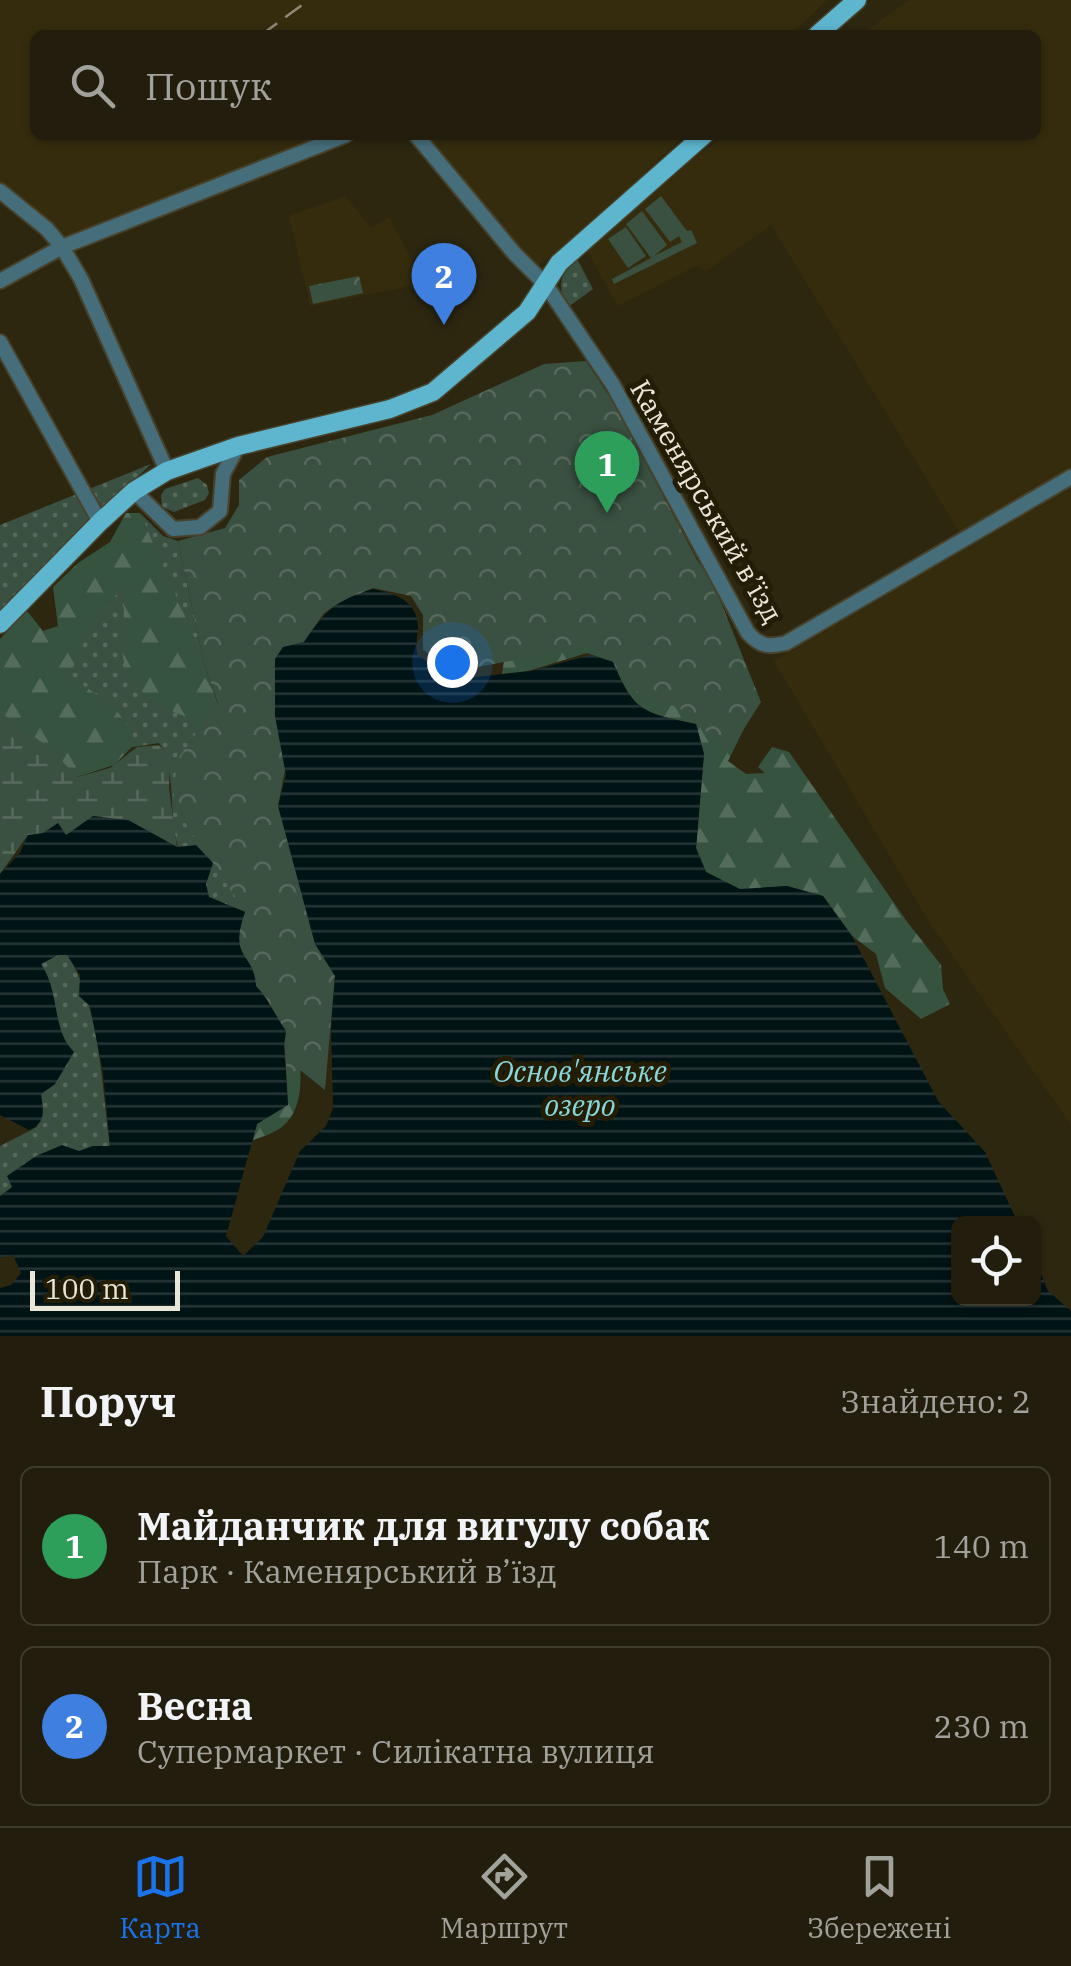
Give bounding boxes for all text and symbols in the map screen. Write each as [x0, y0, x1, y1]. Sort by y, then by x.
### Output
search box [30, 30, 1041, 140]
icon: search [65, 58, 120, 113]
text: Пошук [145, 61, 272, 110]
pin: 2 [412, 242, 476, 325]
street label: Каменярський в’їзд [622, 373, 792, 629]
pin: 1 [574, 430, 640, 513]
your location [427, 637, 478, 688]
water label: Основ'янське озеро [493, 1051, 667, 1124]
map controls [951, 1216, 1041, 1306]
button: locate [951, 1216, 1041, 1306]
scale bar [30, 1266, 180, 1310]
text: 100 m [45, 1270, 129, 1307]
text: Поруч [40, 1374, 176, 1429]
text: Знайдено: 2 [841, 1380, 1031, 1422]
text: Майданчик для вигулу собак [137, 1501, 710, 1550]
text: 1 [65, 1525, 84, 1567]
text: 140 m [933, 1525, 1029, 1567]
text: Парк · Каменярський в’їзд [137, 1550, 557, 1592]
text: Весна [137, 1681, 253, 1730]
text: 2 [65, 1705, 84, 1747]
text: 230 m [933, 1705, 1029, 1747]
text: Супермаркет · Силікатна вулиця [137, 1730, 655, 1772]
tab: Карта [120, 1849, 201, 1946]
tab: Маршрут [440, 1849, 568, 1946]
tab: Збережені [807, 1849, 951, 1946]

